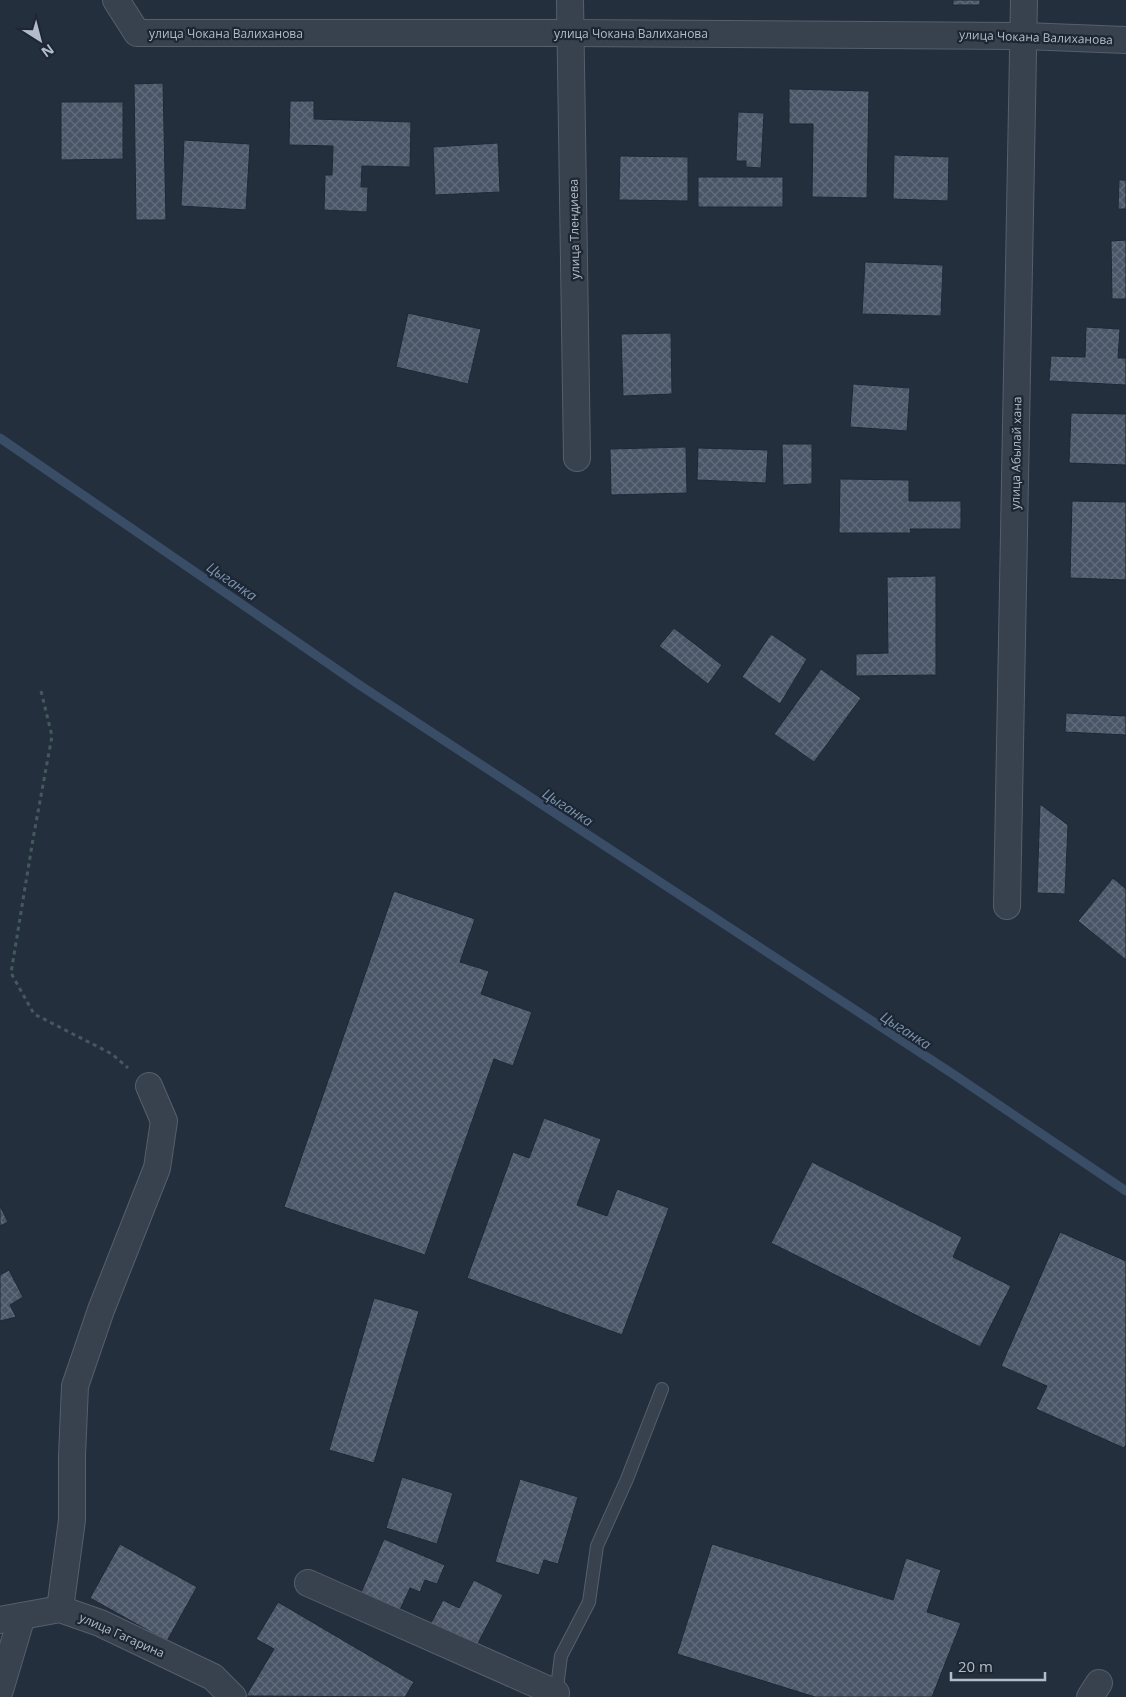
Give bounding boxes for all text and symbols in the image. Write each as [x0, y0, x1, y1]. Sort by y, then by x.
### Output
north arrow [15, 15, 65, 65]
street label: улица Чокана Валиханова [149, 25, 303, 42]
street label: улица Чокана Валиханова [554, 25, 708, 42]
street label: улица Чокана Валиханова [959, 26, 1113, 48]
text: N [38, 40, 58, 62]
street label: улица Тлендиева [565, 179, 583, 279]
street label: улица Абылай хана [1007, 396, 1025, 510]
water label: Цыганка [203, 557, 261, 605]
water label: Цыганка [539, 784, 597, 830]
water label: Цыганка [877, 1007, 935, 1053]
street label: улица Гагарина [77, 1609, 167, 1661]
scale bar [951, 1650, 1045, 1682]
text: 20 m [958, 1656, 993, 1676]

